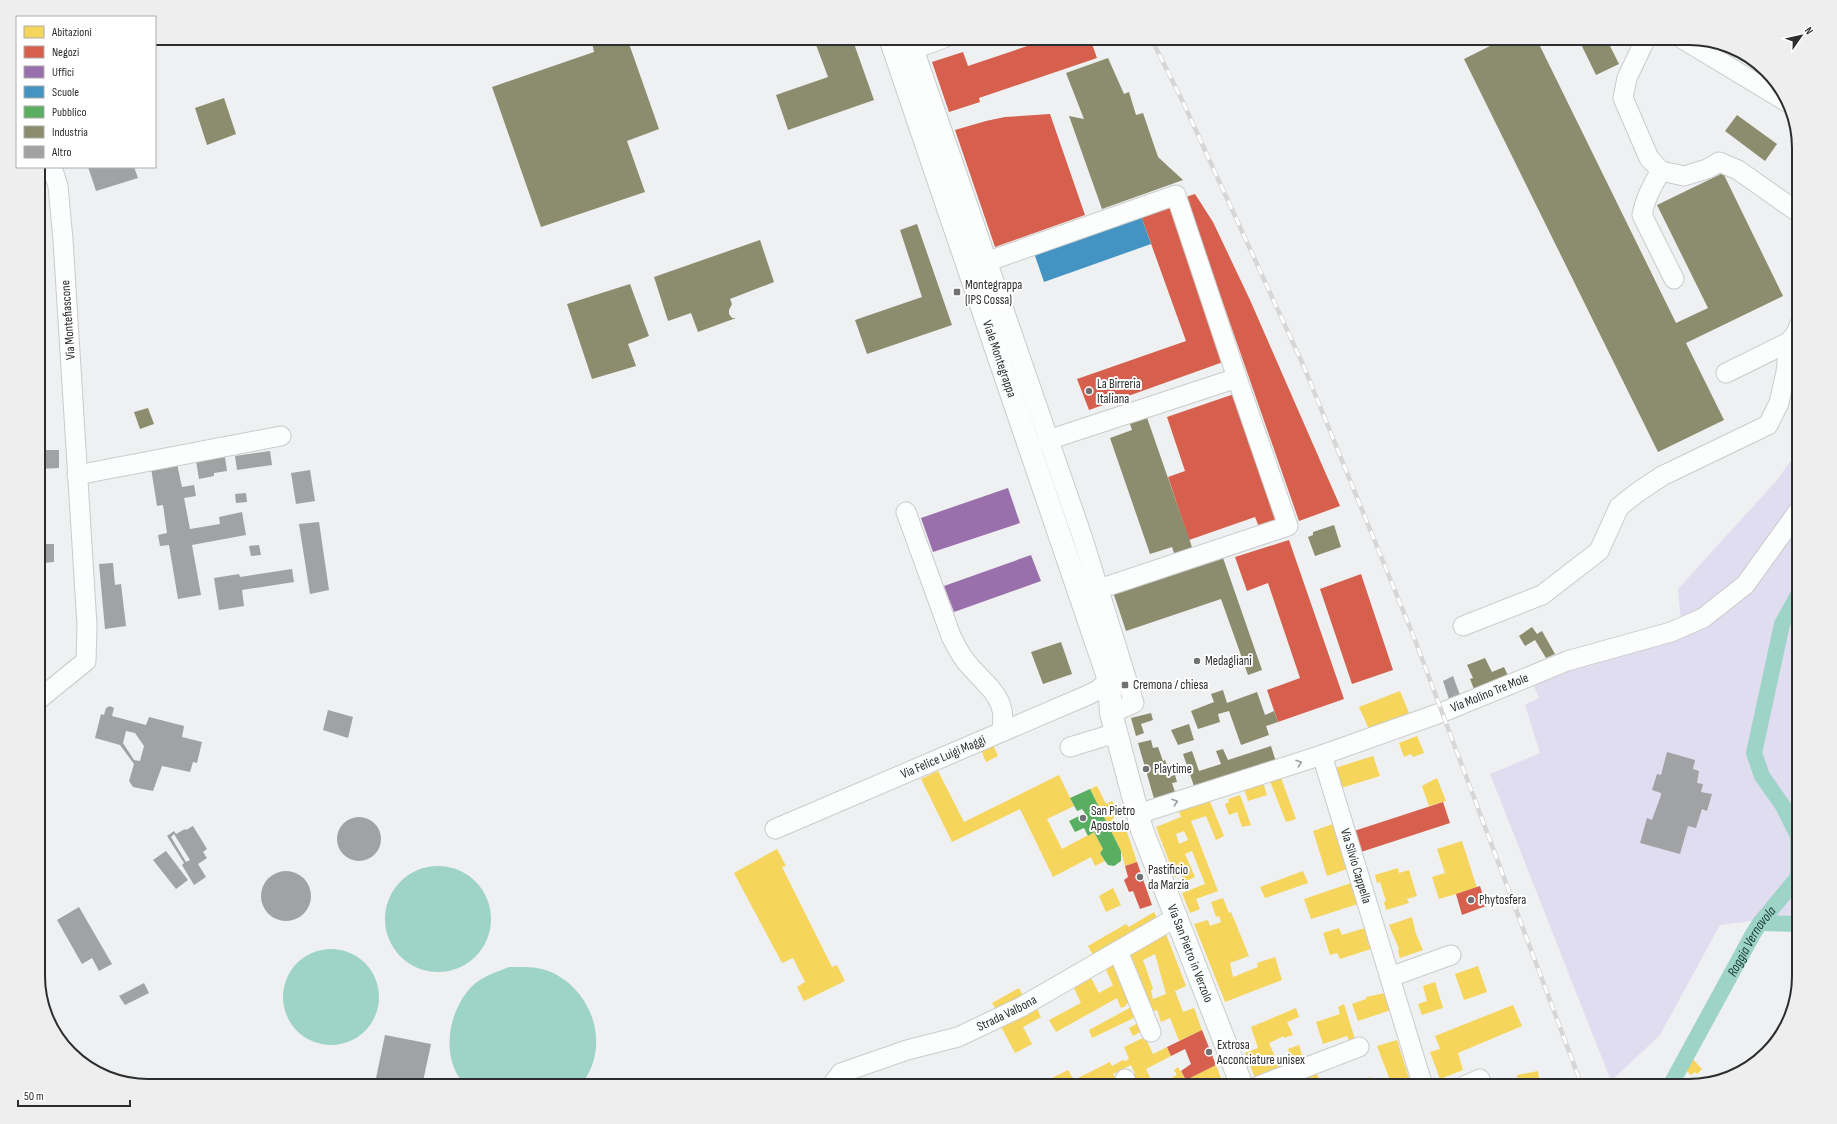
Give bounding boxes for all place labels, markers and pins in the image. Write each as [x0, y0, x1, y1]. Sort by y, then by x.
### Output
place label: Montegrappa (IPS Cossa) [965, 277, 1022, 308]
marker: Montegrappa (IPS Cossa) [952, 287, 962, 297]
place label: La Birreria Italiana [1097, 376, 1141, 407]
marker: La Birreria Italiana [1084, 386, 1094, 396]
place label: Medagliani [1205, 653, 1252, 669]
marker: Medagliani [1192, 656, 1202, 666]
place label: Cremona / chiesa [1133, 677, 1208, 693]
marker: Cremona / chiesa [1120, 680, 1130, 690]
place label: Playtime [1154, 761, 1192, 777]
marker: Playtime [1141, 764, 1151, 774]
place label: San Pietro Apostolo [1090, 803, 1135, 834]
marker: San Pietro Apostolo [1078, 813, 1088, 823]
place label: Pastificio da Marzia [1148, 862, 1189, 893]
marker: Pastificio da Marzia [1135, 872, 1145, 882]
place label: Phytosfera [1479, 892, 1526, 908]
marker: Phytosfera [1466, 895, 1476, 905]
place label: Extrosa Acconciature unisex [1216, 1037, 1305, 1068]
marker: Extrosa Acconciature unisex [1204, 1047, 1214, 1057]

